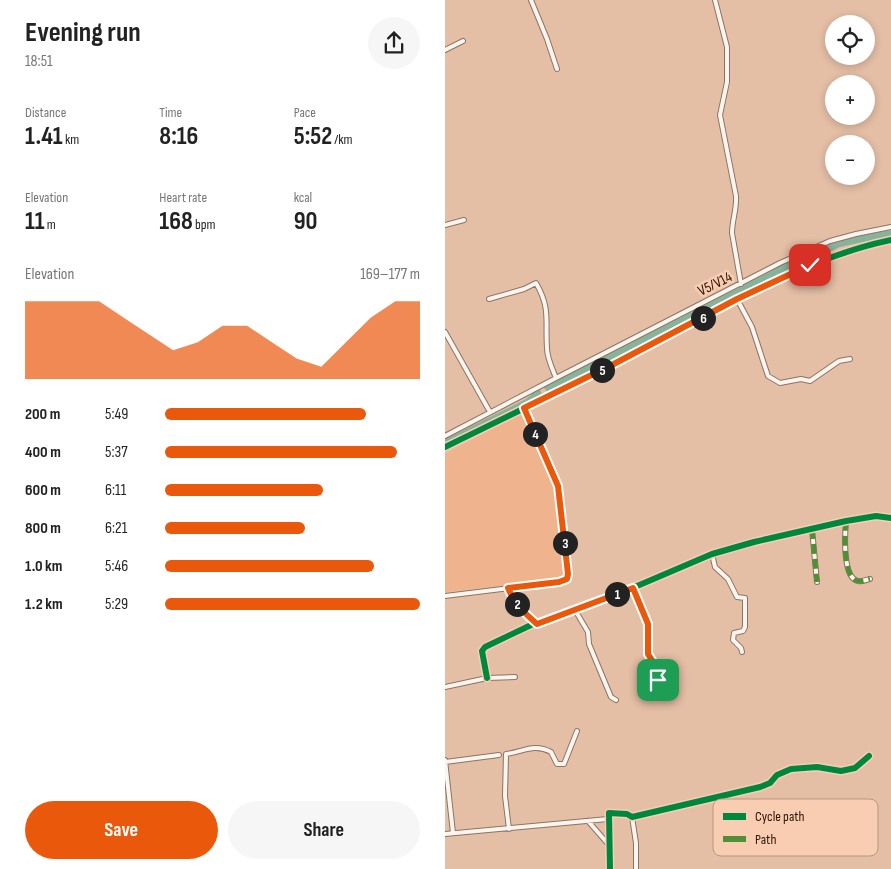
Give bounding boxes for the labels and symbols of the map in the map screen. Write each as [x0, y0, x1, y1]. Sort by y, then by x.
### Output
pin [789, 244, 831, 286]
street label: V5/V14 [695, 267, 735, 301]
pin: 6 [691, 306, 715, 330]
pin: 5 [589, 358, 615, 382]
pin: 4 [523, 422, 547, 446]
pin: 3 [553, 530, 577, 556]
pin: 1 [605, 582, 629, 606]
pin: 2 [505, 592, 529, 616]
pin [637, 659, 679, 701]
legend [713, 799, 878, 856]
text: Cycle path [755, 808, 805, 825]
text: Path [755, 831, 776, 848]

